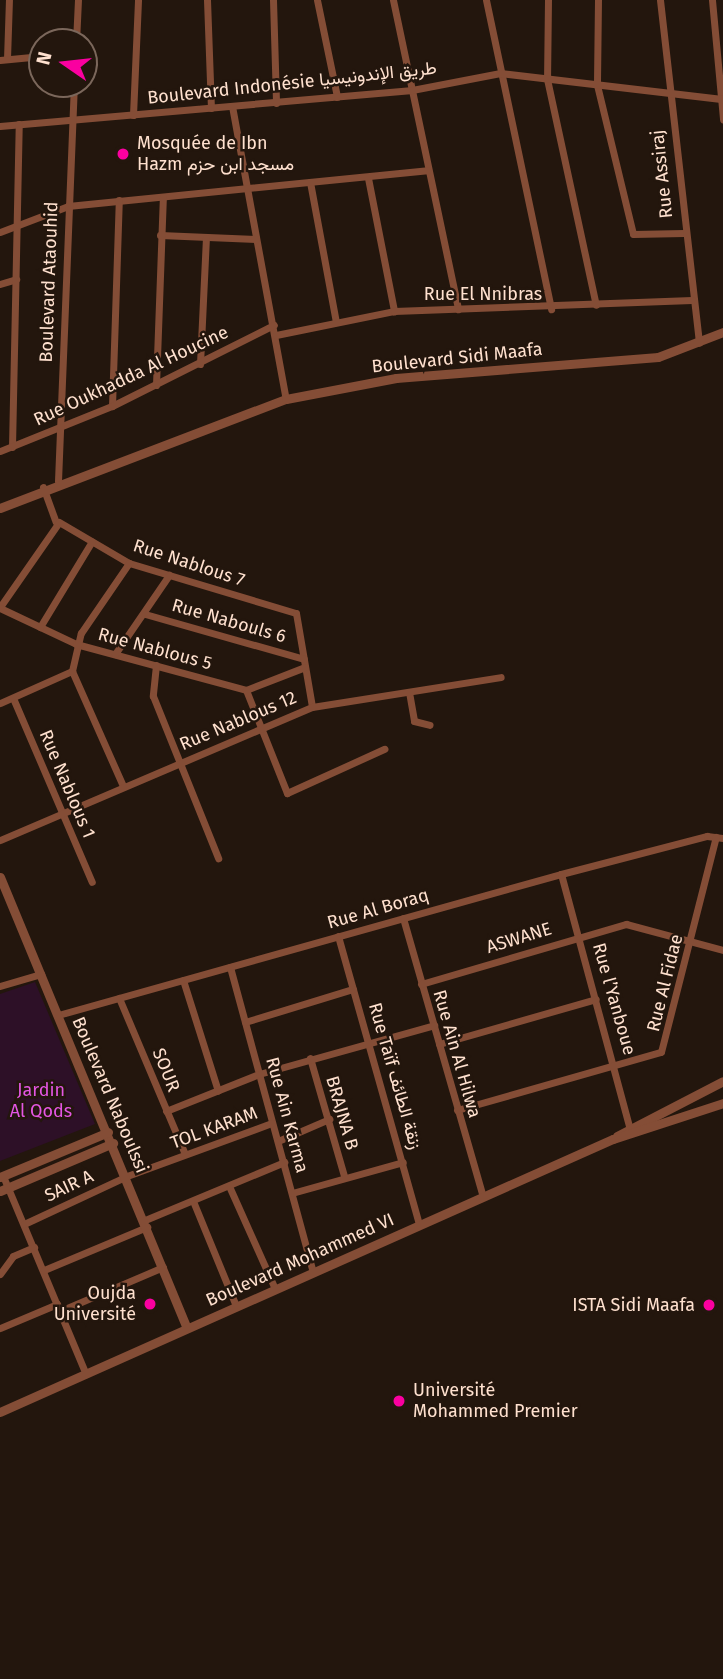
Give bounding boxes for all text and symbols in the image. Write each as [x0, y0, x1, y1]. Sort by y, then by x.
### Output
north arrow [28, 28, 98, 98]
text: N [31, 49, 57, 67]
street label: Boulevard Indonésie طريق الإندونيسيا [146, 57, 438, 109]
street label: Rue Assiraj [647, 129, 677, 219]
place label: Mosquée de Ibn Hazm مسجد ابن حزم [137, 133, 294, 176]
marker: Mosquée de Ibn Hazm مسجد ابن حزم [115, 146, 131, 162]
street label: Boulevard Ataouhid [35, 201, 63, 363]
street label: Rue El Nnibras [424, 283, 542, 305]
street label: Rue Oukhadda Al Houcine [30, 321, 232, 431]
street label: Boulevard Sidi Maafa [371, 338, 543, 378]
street label: Rue Nablous 7 [130, 535, 248, 591]
street label: Rue Nabouls 6 [169, 594, 289, 648]
street label: Rue Nablous 5 [96, 623, 214, 675]
street label: Rue Nablous 12 [176, 687, 300, 755]
street label: Rue Nablous 1 [34, 726, 100, 842]
street label: Rue Al Boraq [325, 884, 431, 934]
street label: ASWANE [484, 918, 554, 958]
street label: Rue Al Fidae [642, 932, 688, 1034]
street label: Rue l’Yanboue [588, 940, 640, 1058]
street label: Rue Ain Al Hilwa [428, 988, 486, 1120]
street label: Rue Taïf زنقة الطائف [364, 1000, 426, 1152]
street label: Boulevard Naboulssi [67, 1014, 153, 1176]
street label: SOUR [148, 1045, 184, 1095]
street label: Rue Ain Karma [261, 1055, 313, 1175]
street label: BRAJNA B [321, 1074, 363, 1152]
park label: Jardin Al Qods [10, 1080, 72, 1122]
street label: TOL KARAM [168, 1102, 260, 1154]
street label: SAIR A [41, 1165, 97, 1207]
street label: Boulevard Mohammed VI [203, 1209, 397, 1311]
place label: Oujda Université [54, 1283, 136, 1326]
place label: ISTA Sidi Maafa [572, 1294, 695, 1316]
marker: Oujda Université [142, 1296, 158, 1312]
marker: ISTA Sidi Maafa [701, 1297, 717, 1313]
place label: Université Mohammed Premier [413, 1380, 578, 1422]
marker: Université Mohammed Premier [391, 1393, 407, 1409]

